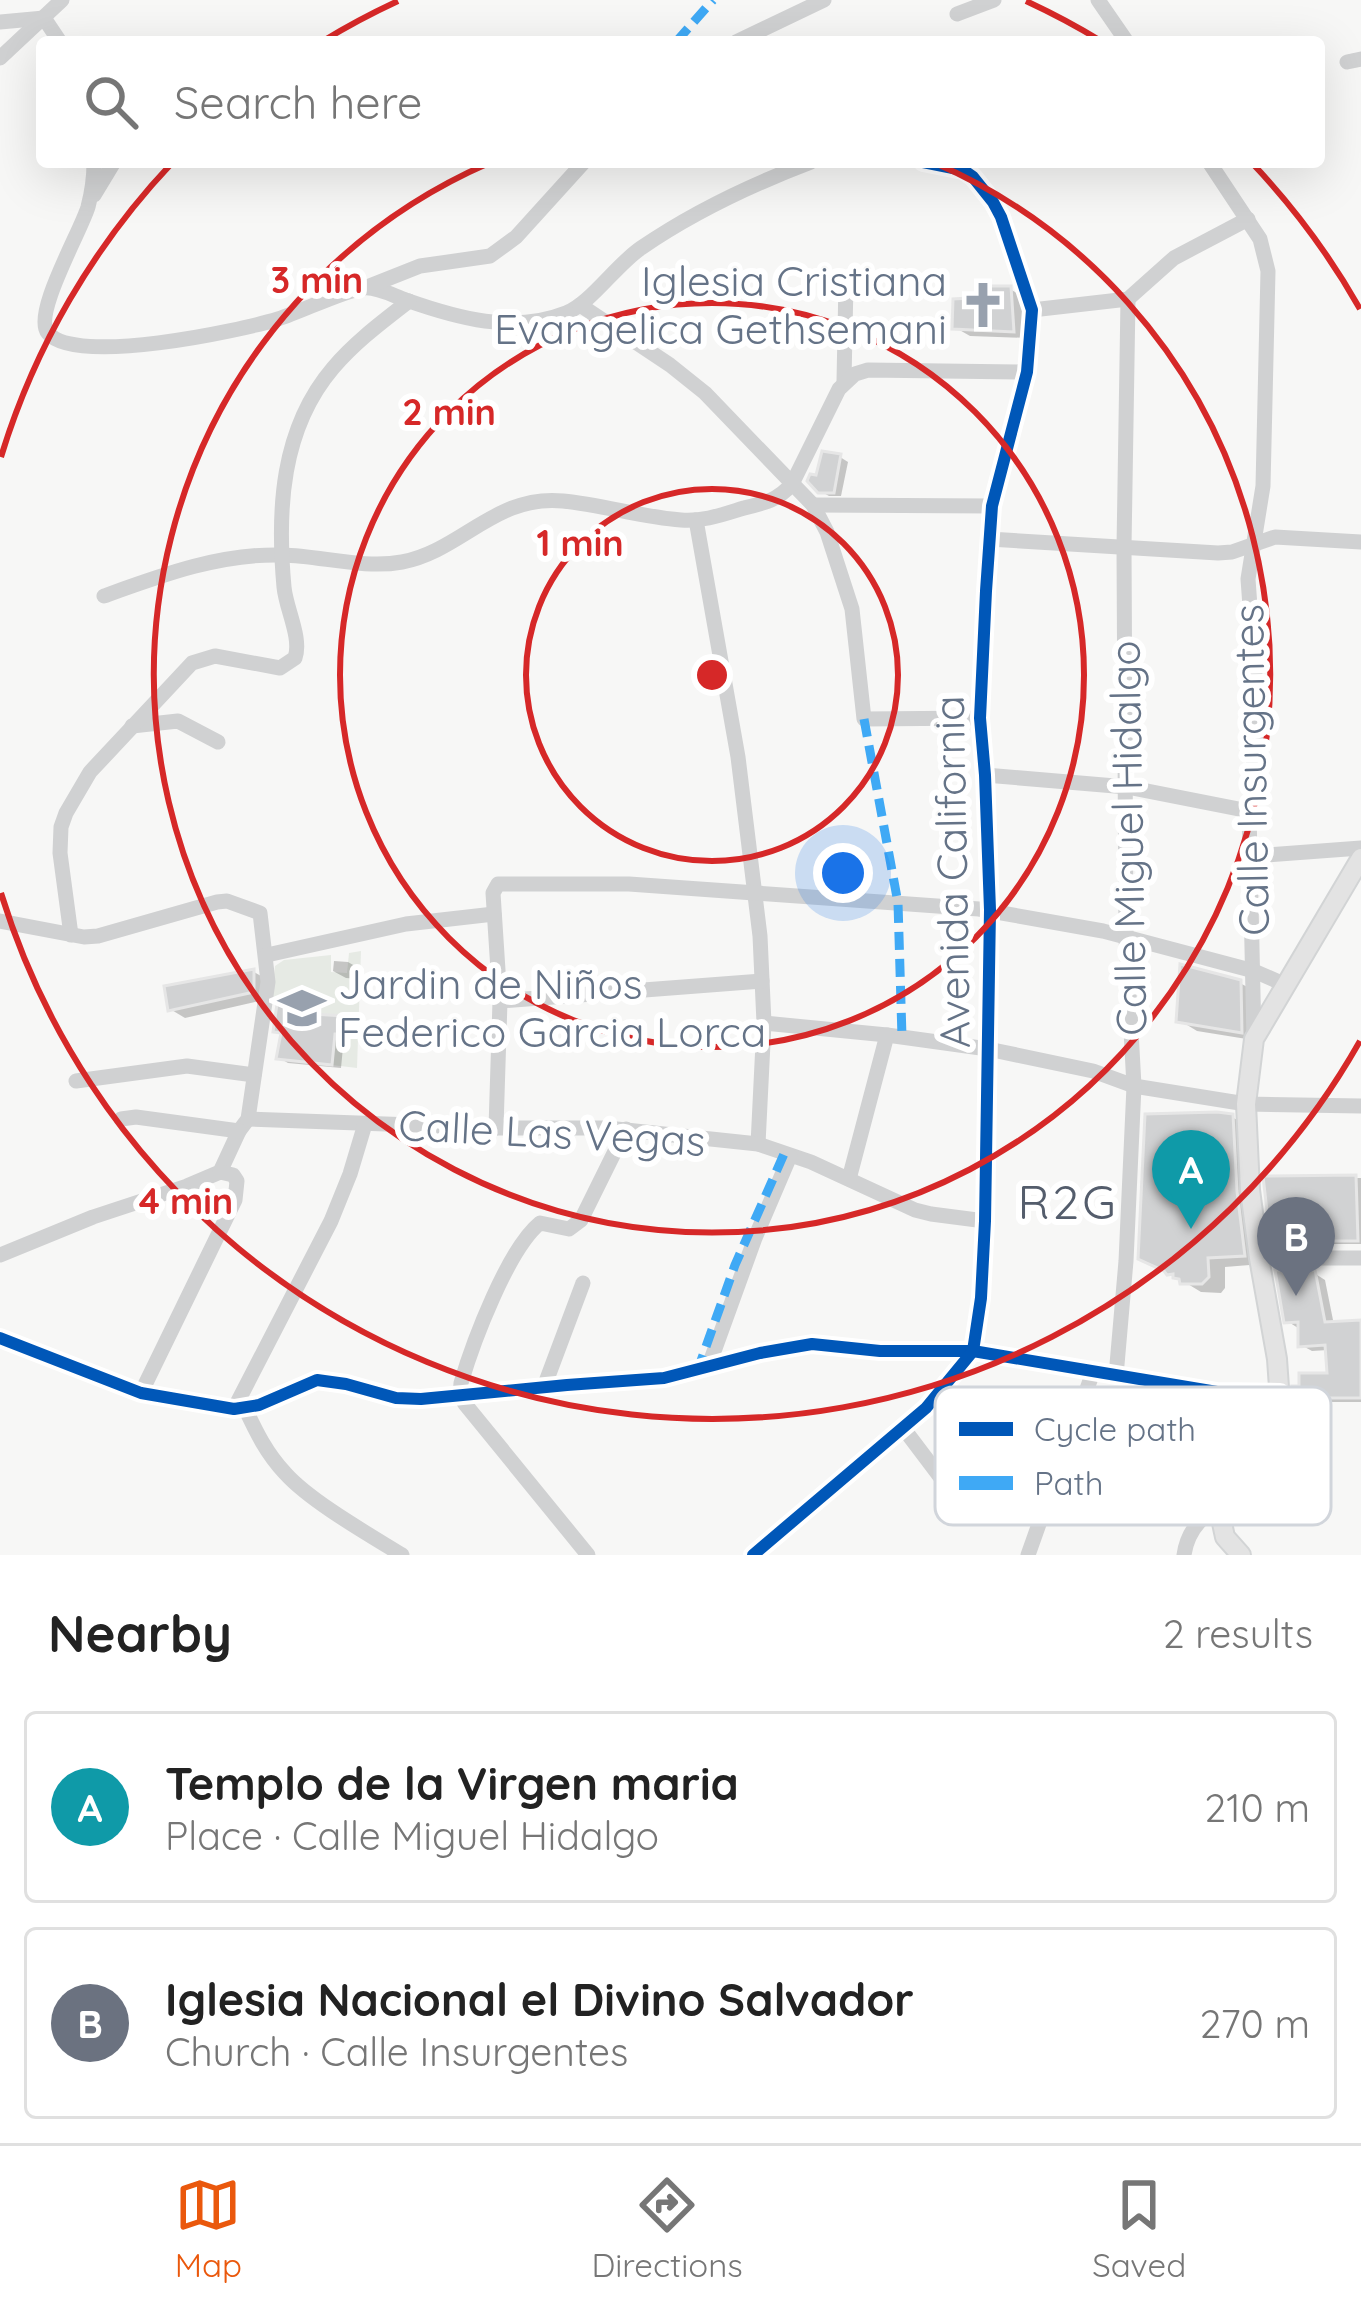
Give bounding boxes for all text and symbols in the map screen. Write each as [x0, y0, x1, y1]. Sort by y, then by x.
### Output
search box [36, 36, 1325, 168]
icon: search [78, 69, 144, 135]
text: Search here [174, 74, 422, 130]
place label: Iglesia Cristiana Evangelica Gethsemani [494, 254, 947, 355]
text: 3 min [271, 257, 363, 302]
church icon: Iglesia Cristiana Evangelica Gethsemani [958, 280, 1008, 330]
text: 2 min [402, 389, 496, 434]
text: 1 min [536, 520, 624, 565]
street label: Calle Insurgentes [1221, 604, 1280, 936]
street label: Calle Miguel Hidalgo [1098, 640, 1157, 1036]
centre of rings [691, 654, 733, 696]
street label: Avenida California [922, 695, 981, 1049]
your location [813, 843, 873, 903]
place label: Jardin de Niños Federico Garcia Lorca [338, 957, 766, 1058]
school or university icon: Jardin de Niños Federico Garcia Lorca [277, 983, 327, 1033]
street label: Calle Las Vegas [397, 1098, 707, 1167]
pin: A [1152, 1130, 1230, 1229]
district label: R2G [1017, 1171, 1119, 1231]
text: 4 min [139, 1178, 233, 1223]
pin: B [1257, 1197, 1335, 1296]
legend [935, 1387, 1331, 1525]
text: Cycle path [1034, 1408, 1196, 1449]
text: Path [1034, 1462, 1103, 1503]
text: Nearby [48, 1601, 232, 1665]
text: 2 results [1163, 1609, 1313, 1658]
text: Templo de la Virgen maria [165, 1755, 739, 1811]
text: A [78, 1783, 102, 1832]
text: 210 m [1205, 1783, 1310, 1832]
text: Place · Calle Miguel Hidalgo [165, 1811, 659, 1860]
text: Iglesia Nacional el Divino Salvador [165, 1971, 914, 2027]
text: B [77, 1999, 103, 2048]
text: 270 m [1200, 1999, 1310, 2048]
text: Church · Calle Insurgentes [165, 2027, 628, 2076]
tab: Map [175, 2172, 242, 2285]
tab: Directions [591, 2172, 743, 2285]
tab: Saved [1092, 2172, 1186, 2285]

